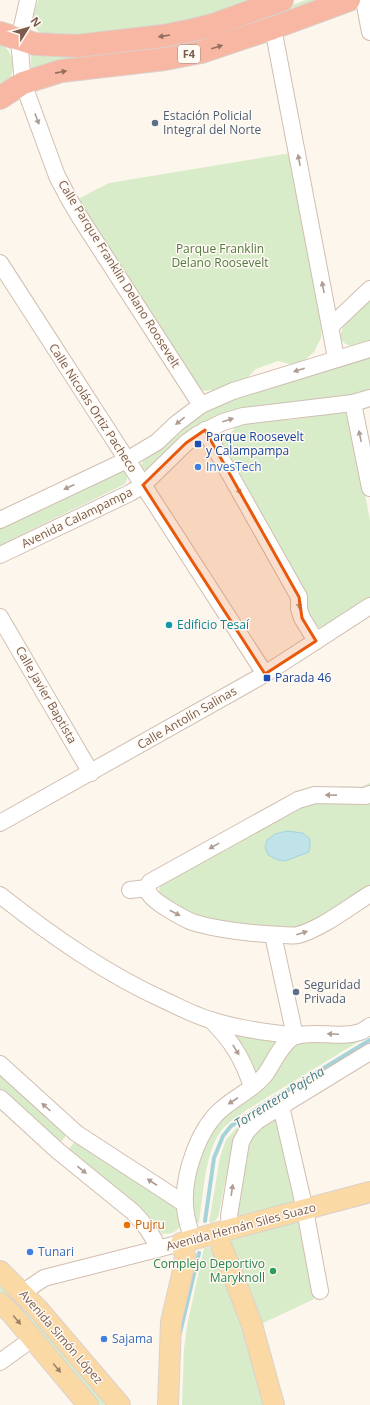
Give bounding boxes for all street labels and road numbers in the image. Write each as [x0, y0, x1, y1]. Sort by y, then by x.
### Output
road number: F4 [178, 45, 200, 63]
street label: Calle Parque Franklin Delano Roosevelt [54, 177, 185, 371]
street label: Calle Nicolás Ortiz Pacheco [45, 340, 142, 476]
street label: Avenida Calampampa [18, 483, 135, 552]
street label: Calle Javier Baptista [12, 643, 81, 746]
street label: Calle Antolín Salinas [134, 682, 240, 753]
street label: Avenida Hernán Siles Suazo [164, 1198, 318, 1255]
street label: Avenida Simón López [16, 1286, 107, 1388]

